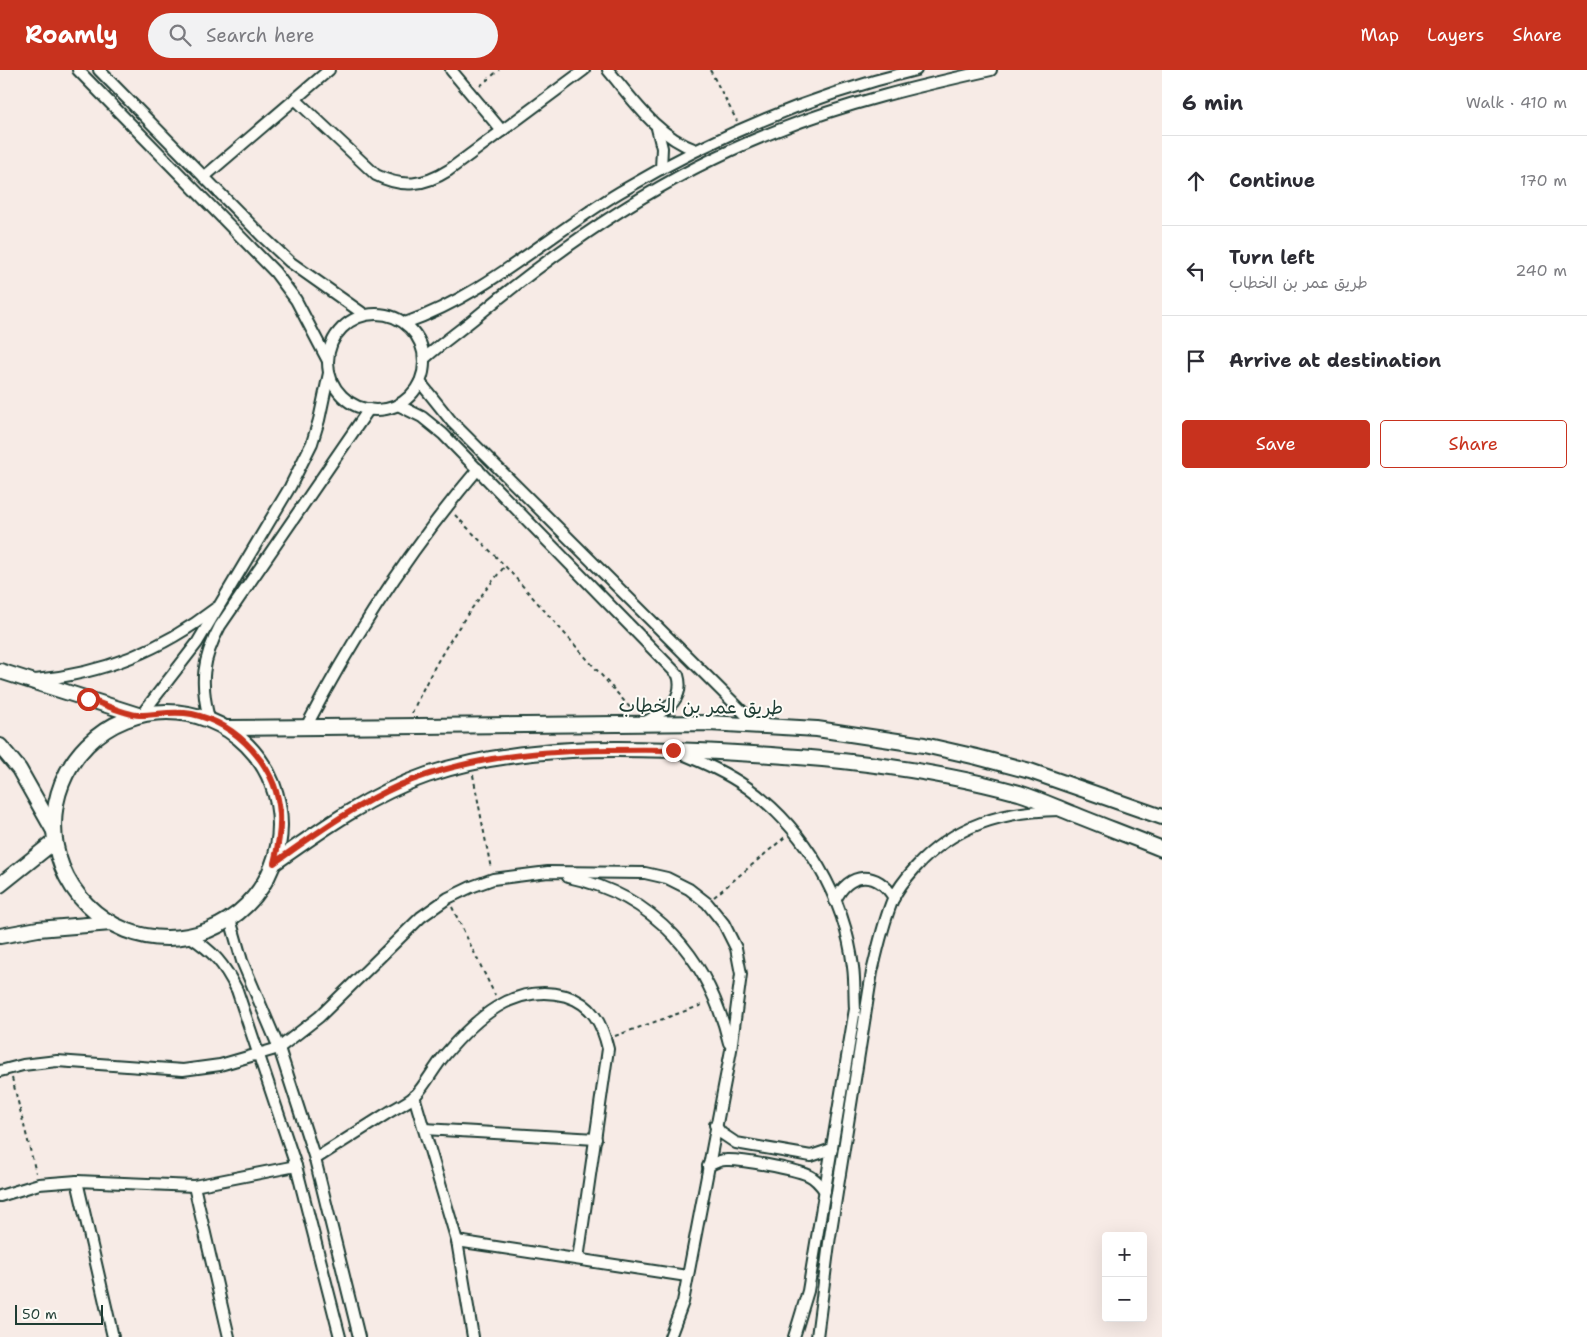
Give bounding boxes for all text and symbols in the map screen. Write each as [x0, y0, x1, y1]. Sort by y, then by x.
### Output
search box [148, 13, 498, 58]
text: Roamly [25, 19, 118, 51]
icon: search [166, 21, 194, 49]
text: Search here [206, 23, 315, 48]
text: Map [1361, 23, 1399, 47]
text: Layers [1427, 23, 1484, 47]
text: Share [1512, 23, 1562, 47]
text: 6 min [1182, 89, 1243, 117]
text: Walk · 410 m [1466, 92, 1567, 113]
icon: ahead [1182, 167, 1210, 195]
text: Continue [1229, 168, 1315, 193]
text: 170 m [1520, 170, 1567, 191]
text: Turn left [1229, 245, 1315, 270]
icon: left [1182, 257, 1210, 285]
text: 240 m [1515, 260, 1567, 281]
text: طريق عمر بن الخطاب [1229, 272, 1368, 293]
icon: arrive [1182, 347, 1210, 375]
text: Arrive at destination [1229, 348, 1441, 373]
button: Save [1182, 420, 1370, 468]
button: Share [1380, 420, 1567, 468]
route start [77, 688, 100, 711]
street label: طريق عمر بن الخطاب [618, 693, 784, 720]
route end [662, 739, 685, 762]
map controls [1102, 1232, 1147, 1322]
button: + [1102, 1232, 1147, 1277]
button: − [1102, 1277, 1147, 1322]
scale bar [15, 1302, 102, 1325]
text: 50 m [22, 1305, 57, 1323]

